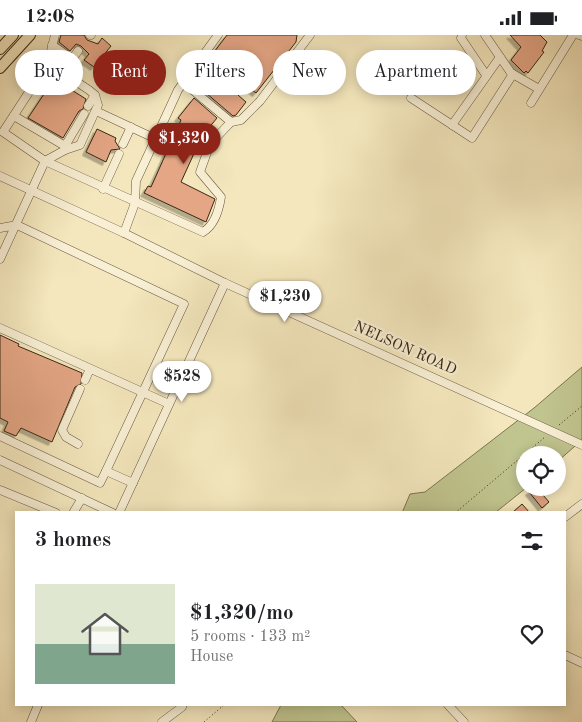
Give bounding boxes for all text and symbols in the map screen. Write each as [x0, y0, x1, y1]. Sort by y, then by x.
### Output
text: 12:08 [25, 8, 74, 27]
chip: Buy [15, 50, 83, 95]
chip: Rent [93, 50, 166, 95]
chip: Filters [176, 50, 263, 95]
chip: New [273, 50, 346, 95]
chip: Apartment [356, 50, 476, 95]
pin: $1,320 [143, 123, 225, 165]
text: $1,320 [159, 131, 209, 147]
pin: $1,230 [244, 281, 326, 323]
text: $1,230 [260, 289, 310, 305]
street label: NELSON ROAD [351, 320, 459, 378]
pin: $528 [152, 361, 212, 403]
text: $528 [163, 369, 201, 385]
map controls [516, 446, 566, 496]
button: locate [516, 446, 566, 496]
icon: filters [518, 527, 546, 555]
text: 3 homes [35, 530, 111, 551]
text: $1,320/mo [190, 603, 294, 624]
icon: home [75, 604, 135, 664]
icon: heart [518, 620, 546, 648]
text: 5 rooms · 133 m² [190, 629, 310, 645]
text: House [190, 649, 233, 665]

